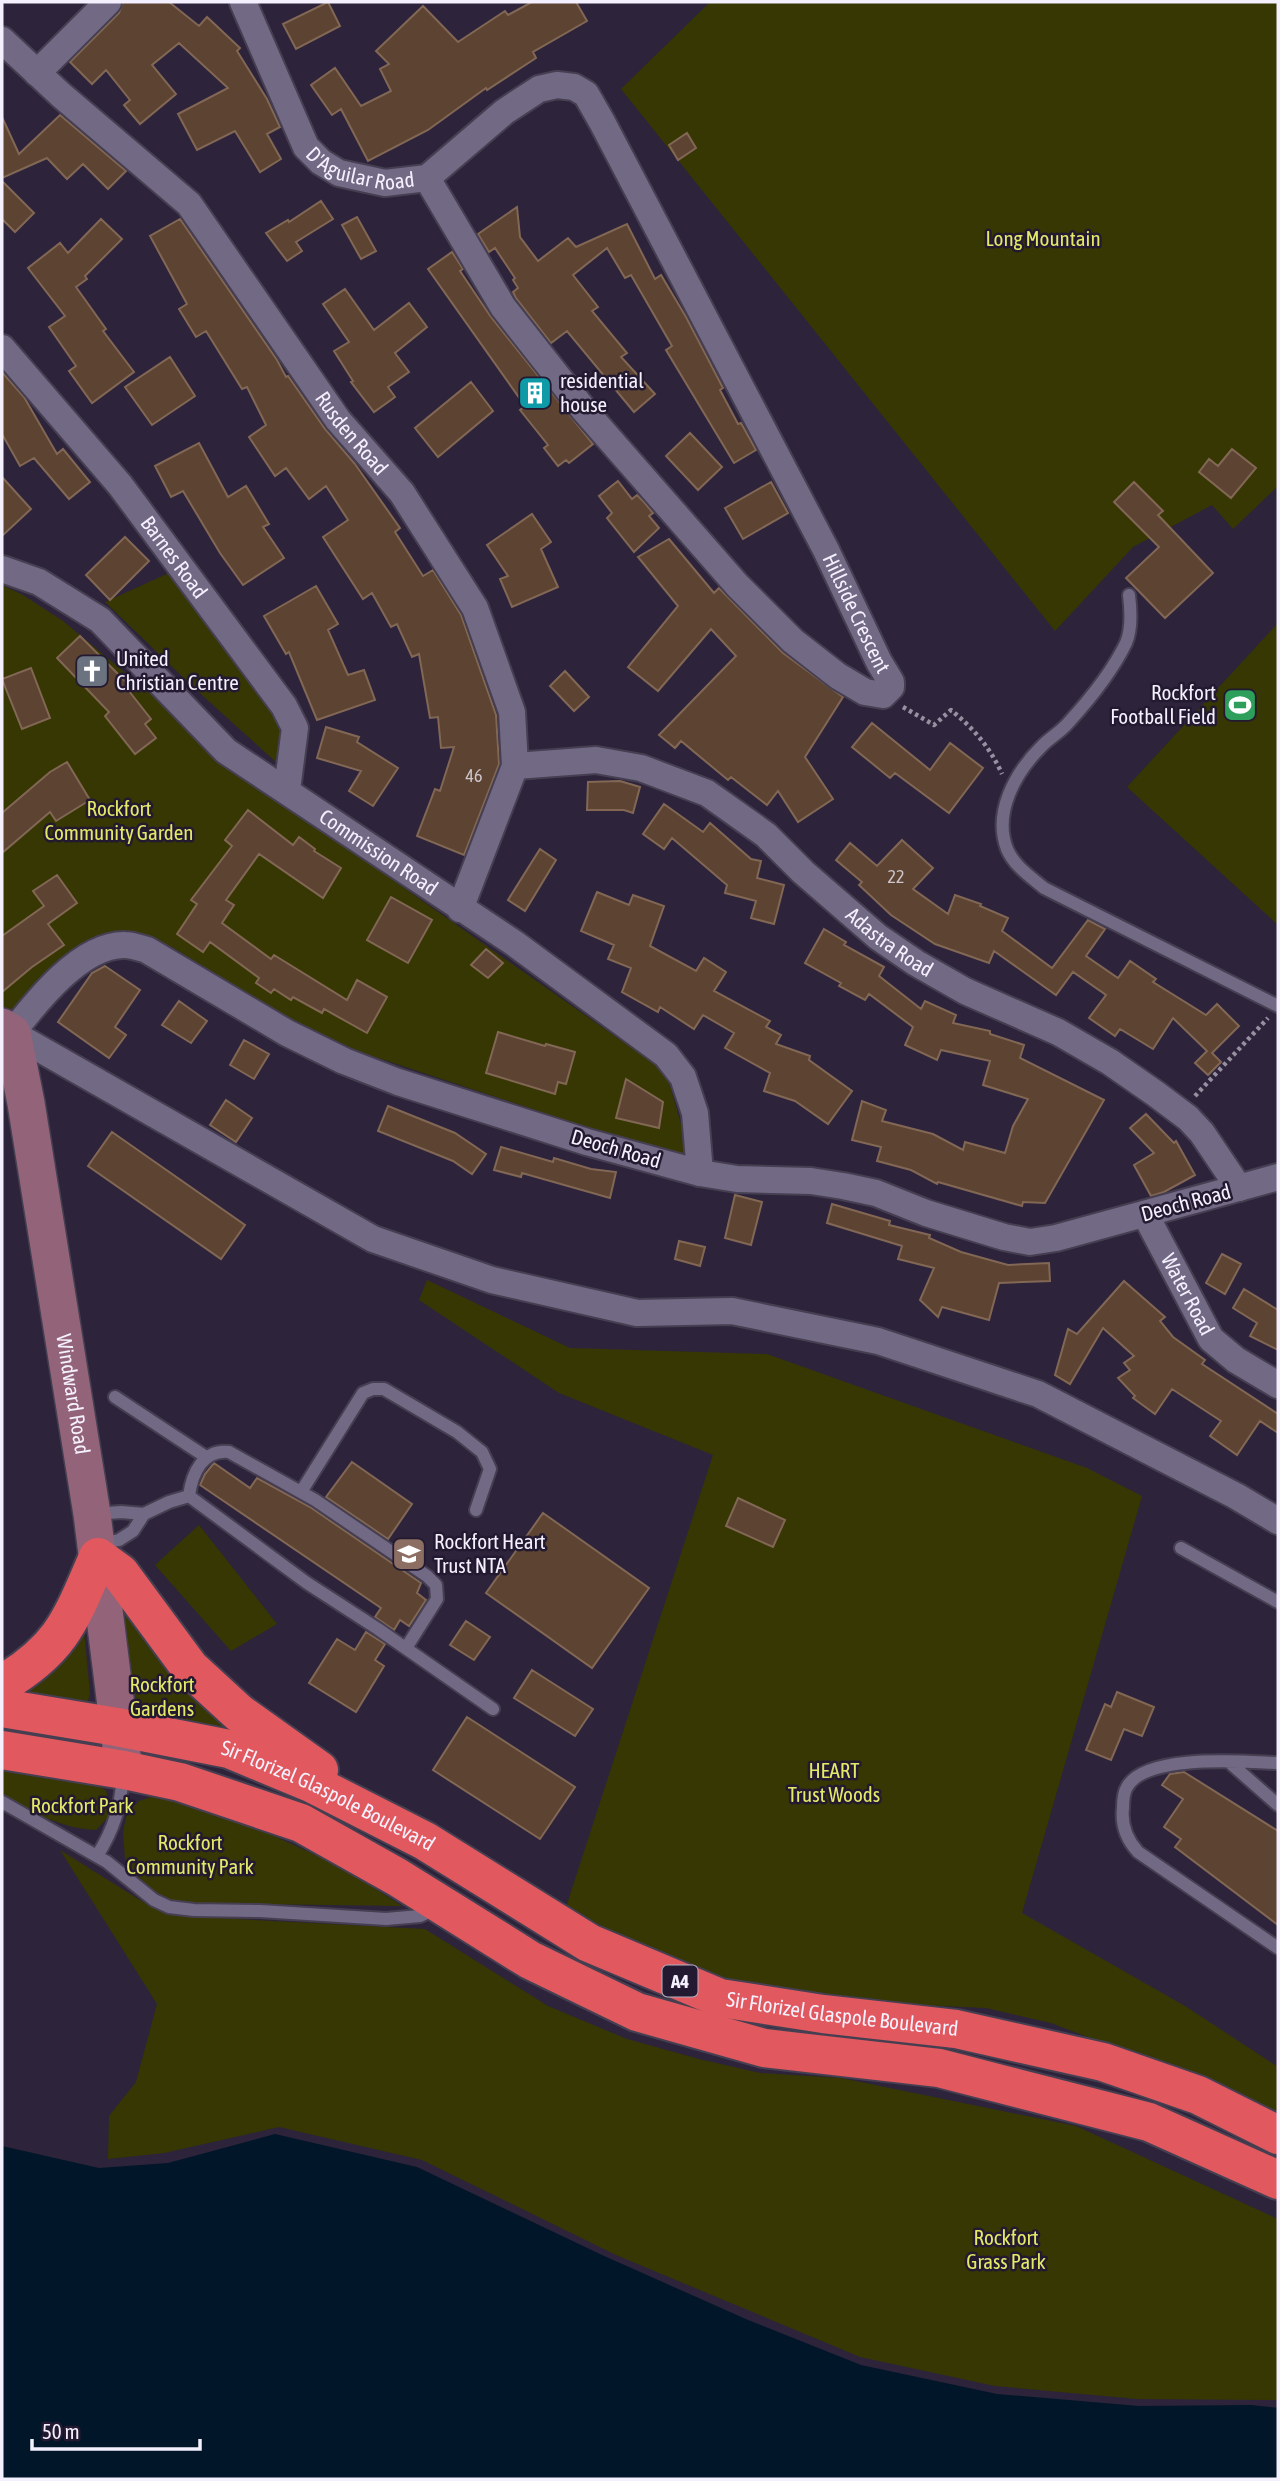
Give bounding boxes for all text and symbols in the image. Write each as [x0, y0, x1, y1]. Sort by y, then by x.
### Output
street label: D'Aguilar Road [302, 141, 416, 194]
park label: Long Mountain [985, 226, 1101, 250]
place label: residential house [560, 368, 644, 416]
building icon: residential house [516, 374, 554, 412]
street label: Rusden Road [311, 387, 393, 479]
street label: Barnes Road [136, 511, 213, 603]
street label: Hillside Crescent [818, 550, 896, 677]
place label: United Christian Centre [116, 646, 239, 694]
church icon: United Christian Centre [73, 652, 111, 690]
place label: Rockfort Football Field [1110, 680, 1216, 728]
sports icon: Rockfort Football Field [1221, 686, 1259, 724]
house number: 46 [466, 765, 482, 786]
park label: Rockfort Community Garden [44, 796, 194, 844]
street label: Commission Road [315, 804, 443, 900]
house number: 22 [888, 866, 904, 887]
street label: Adastra Road [842, 902, 938, 981]
street label: Deoch Road [569, 1124, 664, 1172]
street label: Deoch Road [1138, 1179, 1233, 1226]
street label: Water Road [1157, 1249, 1220, 1339]
street label: Windward Road [52, 1332, 95, 1456]
place label: Rockfort Heart Trust NTA [434, 1529, 546, 1577]
school or university icon: Rockfort Heart Trust NTA [390, 1535, 428, 1573]
park label: Rockfort Gardens [129, 1672, 195, 1720]
street label: Sir Florizel Glaspole Boulevard [220, 1735, 440, 1855]
park label: HEART Trust Woods [788, 1758, 880, 1806]
park label: Rockfort Park [30, 1793, 134, 1817]
park label: Rockfort Community Park [126, 1830, 254, 1878]
road number: A4 [662, 1966, 698, 1996]
street label: Sir Florizel Glaspole Boulevard [725, 1986, 960, 2040]
park label: Rockfort Grass Park [966, 2225, 1046, 2273]
scale bar [32, 2408, 200, 2452]
text: 50 m [42, 2419, 80, 2443]

